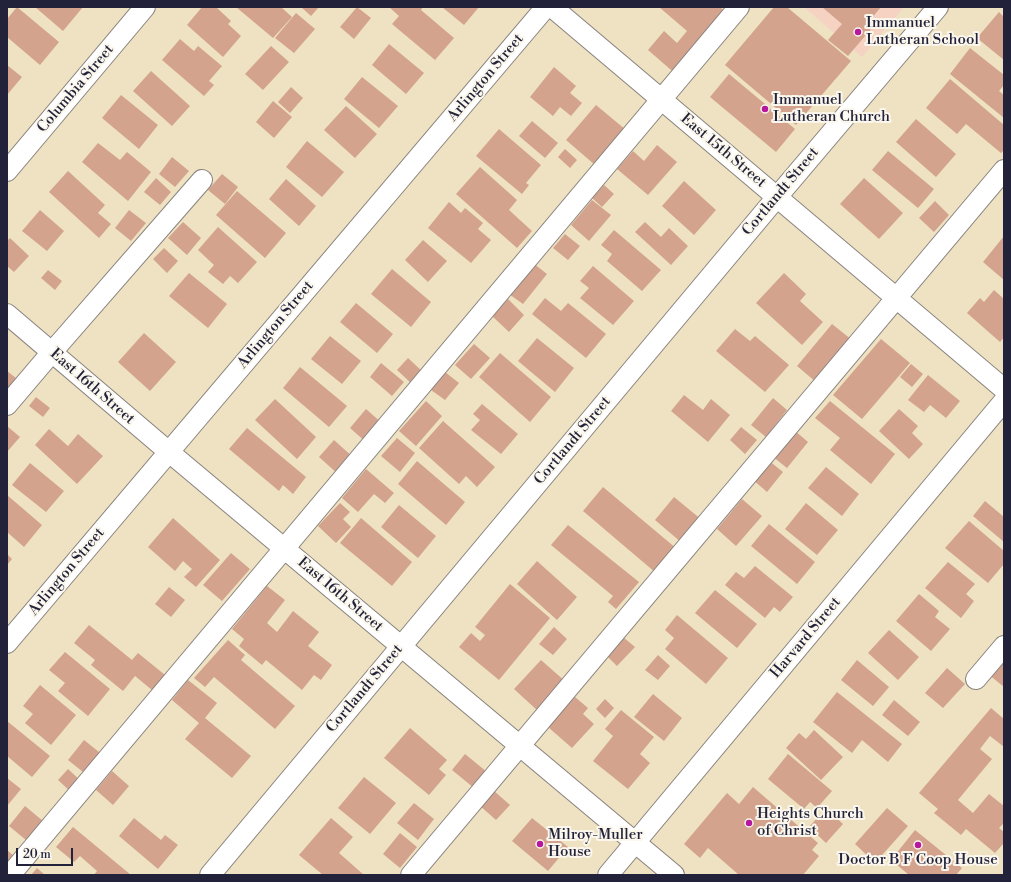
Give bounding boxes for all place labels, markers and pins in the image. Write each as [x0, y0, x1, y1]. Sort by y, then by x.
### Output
place label: Immanuel Lutheran School [866, 14, 979, 49]
marker: Immanuel Lutheran School [853, 27, 863, 37]
place label: Immanuel Lutheran Church [773, 91, 890, 126]
marker: Immanuel Lutheran Church [760, 104, 770, 114]
place label: Heights Church of Christ [757, 805, 864, 840]
marker: Heights Church of Christ [744, 818, 754, 828]
place label: Milroy-Muller House [548, 826, 643, 861]
marker: Milroy-Muller House [535, 839, 545, 849]
marker: Doctor B F Coop House [913, 840, 923, 850]
place label: Doctor B F Coop House [838, 851, 998, 869]

